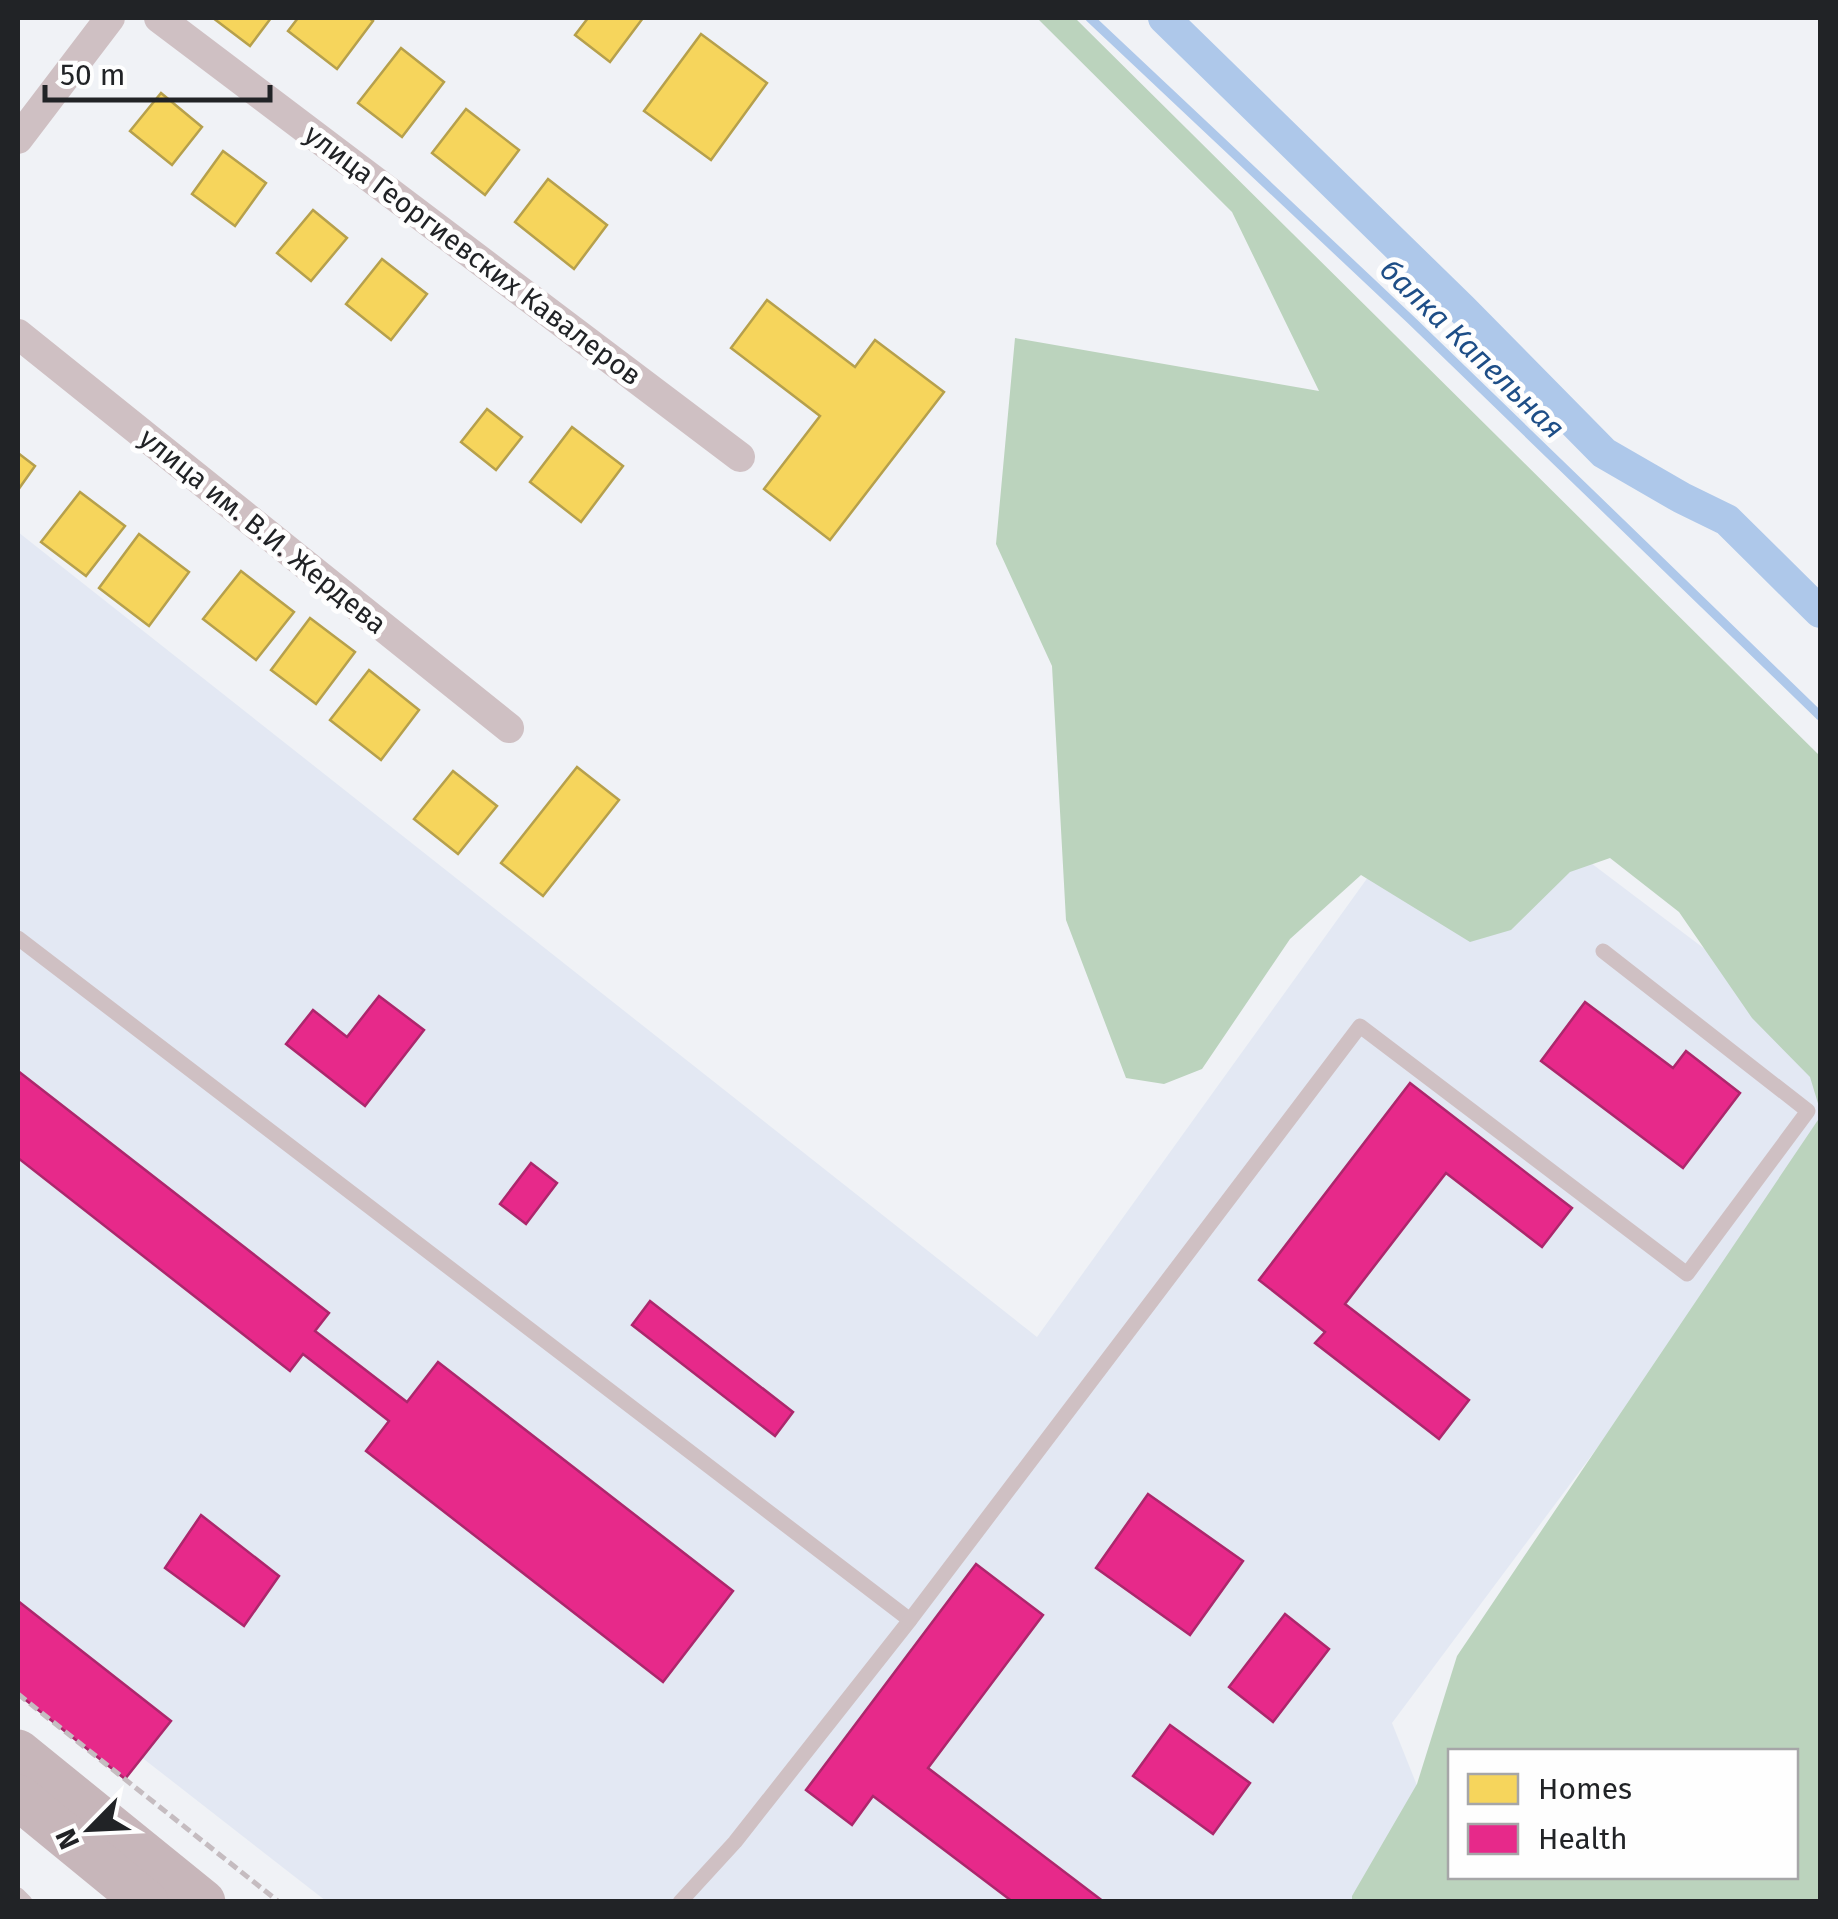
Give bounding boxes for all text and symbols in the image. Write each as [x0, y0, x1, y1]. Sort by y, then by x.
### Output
scale bar [45, 40, 270, 102]
text: 50 m [60, 57, 125, 93]
street label: улица Георгиевских Кавалеров [298, 118, 648, 392]
water label: балка Капельная [1372, 252, 1572, 446]
street label: улица им. В.И. Жердева [133, 421, 393, 641]
legend [1448, 1749, 1798, 1879]
text: Homes [1538, 1771, 1632, 1807]
north arrow [40, 1779, 140, 1879]
text: Health [1538, 1821, 1628, 1857]
text: N [49, 1824, 86, 1854]

